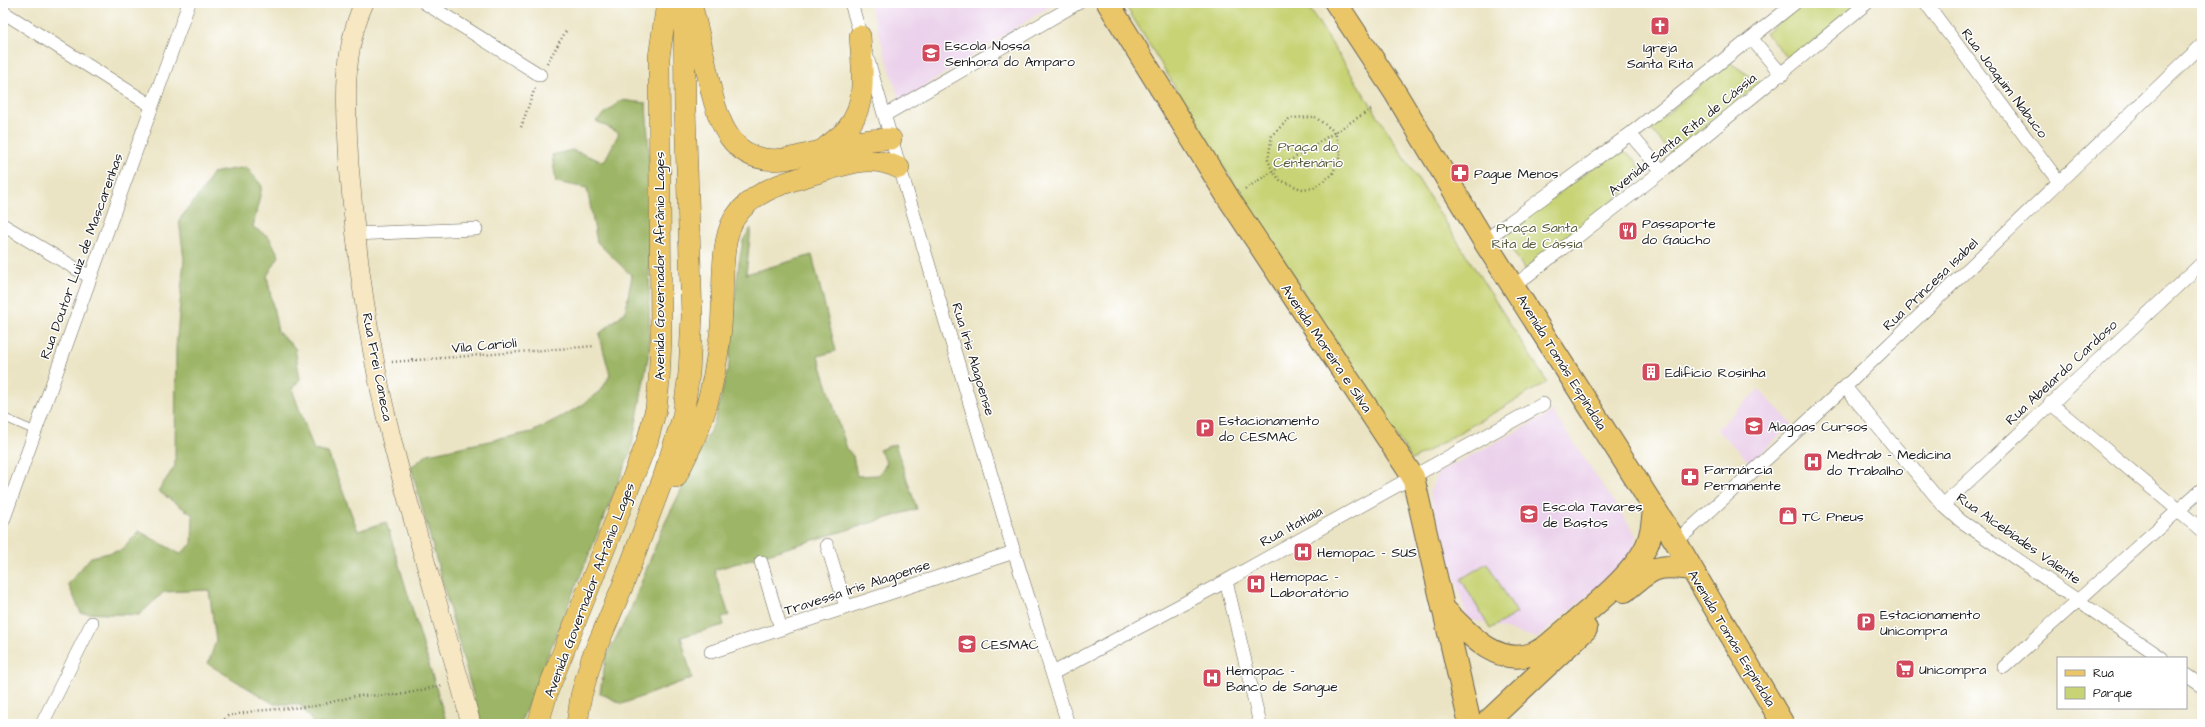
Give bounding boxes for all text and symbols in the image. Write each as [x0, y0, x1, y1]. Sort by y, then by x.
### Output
church icon: Igreja Santa Rita [1649, 15, 1671, 37]
street label: Rua Joaquim Nabuco [1956, 25, 2052, 143]
place label: Escola Nossa Senhora do Amparo [945, 36, 1075, 72]
place label: Igreja Santa Rita [1627, 38, 1693, 74]
school or university icon: Escola Nossa Senhora do Amparo [920, 42, 942, 64]
street label: Avenida Santa Rita de Cássia [1604, 69, 1761, 201]
park label: Praça do Centenário [1273, 137, 1343, 173]
street label: Rua Doutor Luiz de Mascarenhas [35, 151, 129, 362]
street label: Avenida Governador Afrânio Lages [650, 152, 670, 380]
pharmacy icon: Pague Menos [1449, 162, 1471, 184]
place label: Pague Menos [1474, 164, 1559, 184]
place label: Passaporte do Gaúcho [1642, 214, 1716, 250]
park label: Praça Santa Rita de Cássia [1491, 218, 1583, 254]
restaurant icon: Passaporte do Gaúcho [1617, 220, 1639, 242]
street label: Rua Princesa Isabel [1879, 234, 1983, 336]
street label: Avenida Moreira e Silva [1276, 280, 1377, 417]
street label: Avenida Tomás Espíndola [1511, 291, 1611, 434]
street label: Rua Íris Alagoense [946, 300, 1000, 419]
street label: Rua Frei Caneca [357, 311, 397, 423]
street label: Rua Abelardo Cardoso [2001, 315, 2122, 430]
street label: Vila Carioli [451, 333, 517, 359]
building icon: Edifício Rosinha [1640, 361, 1662, 383]
place label: Edifício Rosinha [1665, 363, 1766, 383]
place label: Estacionamento do CESMAC [1219, 411, 1319, 447]
school or university icon: Alagoas Cursos [1743, 415, 1765, 437]
parking icon: Estacionamento do CESMAC [1194, 417, 1216, 439]
place label: Alagoas Cursos [1768, 417, 1868, 437]
place label: Medtrab - Medicina do Trabalho [1827, 445, 1951, 481]
hospital icon: Medtrab - Medicina do Trabalho [1802, 451, 1824, 473]
place label: Farmárcia Permanente [1704, 460, 1781, 496]
pharmacy icon: Farmárcia Permanente [1679, 466, 1701, 488]
street label: Avenida Governador Afrânio Lages [540, 480, 640, 701]
street label: Rua Alcebíades Valente [1952, 488, 2085, 590]
place label: Escola Tavares de Bastos [1543, 497, 1643, 533]
street label: Rua Itatiaia [1257, 501, 1326, 552]
school or university icon: Escola Tavares de Bastos [1518, 503, 1540, 525]
shop icon: TC Pneus [1777, 505, 1799, 527]
place label: TC Pneus [1802, 507, 1864, 527]
hospital icon: Hemopac - SUS [1292, 541, 1314, 563]
place label: Hemopac - SUS [1317, 543, 1417, 563]
street label: Travessa Íris Alagoense [782, 555, 933, 621]
street label: Avenida Tomás Espíndola [1682, 566, 1780, 711]
place label: Hemopac - Laboratório [1270, 567, 1349, 603]
hospital icon: Hemopac - Laboratório [1245, 573, 1267, 595]
place label: Estacionamento Unicompra [1880, 605, 1980, 641]
parking icon: Estacionamento Unicompra [1855, 611, 1877, 633]
school or university icon: CESMAC [956, 633, 978, 655]
place label: CESMAC [981, 635, 1039, 655]
legend [2057, 657, 2187, 709]
supermarket icon: Unicompra [1894, 658, 1916, 680]
place label: Unicompra [1919, 660, 1986, 680]
place label: Hemopac - Banco de Sangue [1226, 661, 1338, 697]
text: Rua [2093, 665, 2114, 682]
hospital icon: Hemopac - Banco de Sangue [1201, 667, 1223, 689]
text: Parque [2093, 685, 2133, 702]

